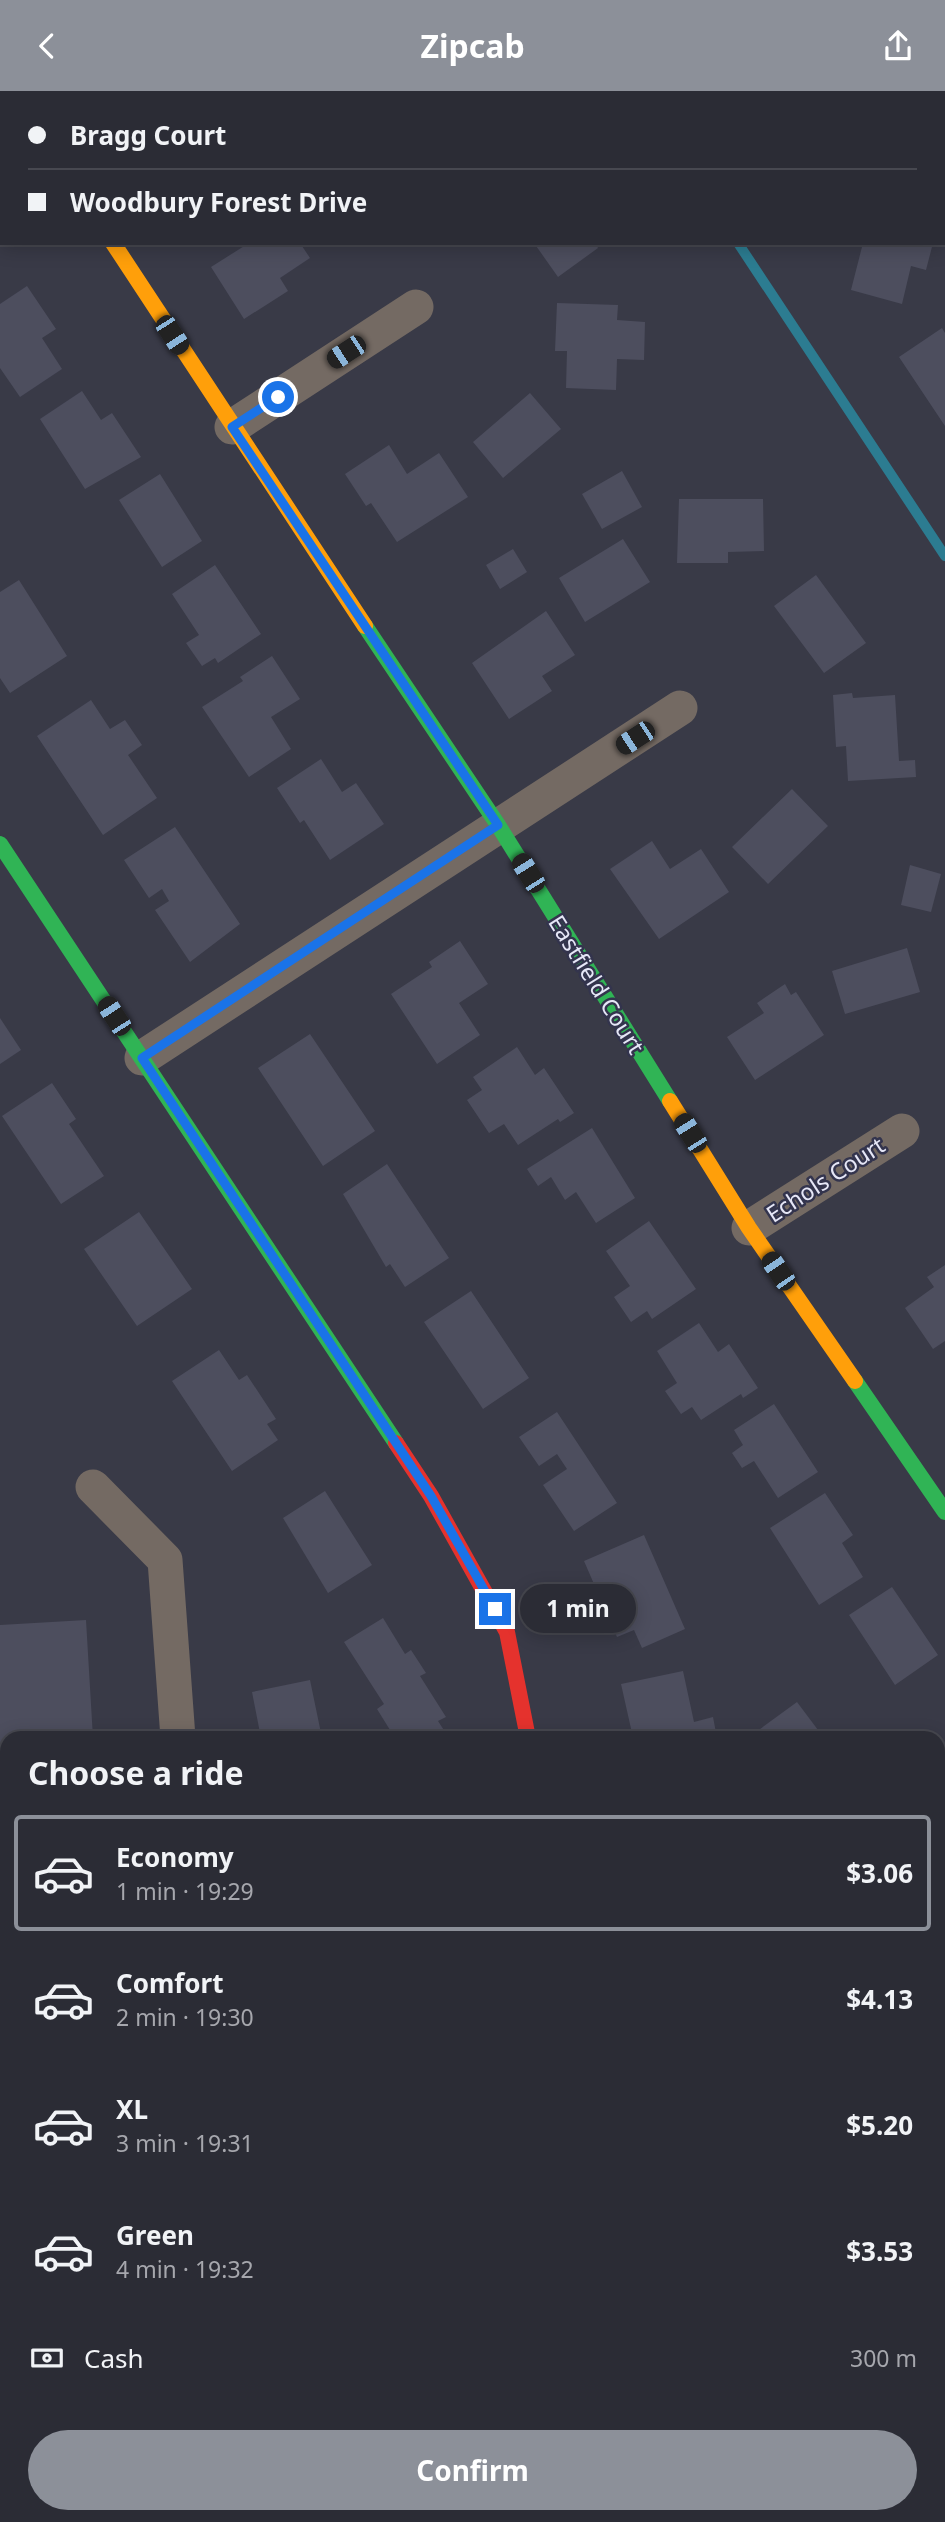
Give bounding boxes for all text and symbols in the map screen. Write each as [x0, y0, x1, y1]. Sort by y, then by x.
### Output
text: Zipcab [420, 24, 525, 67]
icon: back [28, 27, 66, 65]
icon: share [879, 27, 917, 65]
text: Bragg Court [70, 117, 226, 153]
text: Woodbury Forest Drive [70, 184, 367, 220]
car [152, 312, 193, 358]
car [323, 332, 370, 372]
route start [262, 381, 294, 413]
car [612, 718, 659, 758]
car [508, 850, 549, 896]
street label: Eastfield Court [541, 908, 653, 1060]
car [94, 993, 135, 1039]
car [670, 1110, 711, 1156]
street label: Echols Court [760, 1129, 890, 1229]
car [758, 1248, 799, 1294]
callout: 1 min [520, 1585, 635, 1633]
text: 1 min [546, 1592, 610, 1624]
route end [479, 1593, 511, 1625]
text: Choose a ride [28, 1751, 244, 1794]
text: Economy [116, 1839, 234, 1875]
icon: car [32, 1842, 95, 1905]
text: $3.06 [846, 1855, 913, 1891]
text: 1 min · 19:29 [116, 1875, 254, 1907]
text: Comfort [116, 1965, 224, 2001]
icon: car [32, 1968, 95, 2031]
text: $4.13 [846, 1981, 913, 2017]
text: 2 min · 19:30 [116, 2001, 254, 2033]
text: XL [116, 2091, 148, 2127]
icon: car [32, 2094, 95, 2157]
text: $5.20 [846, 2107, 913, 2143]
text: 3 min · 19:31 [116, 2127, 254, 2159]
text: Green [116, 2217, 194, 2253]
icon: car [32, 2220, 95, 2283]
text: $3.53 [846, 2233, 913, 2269]
text: 4 min · 19:32 [116, 2253, 254, 2285]
icon: cash [28, 2339, 66, 2377]
text: Cash [84, 2340, 144, 2376]
text: 300 m [850, 2342, 917, 2374]
button: Confirm [28, 2430, 917, 2510]

